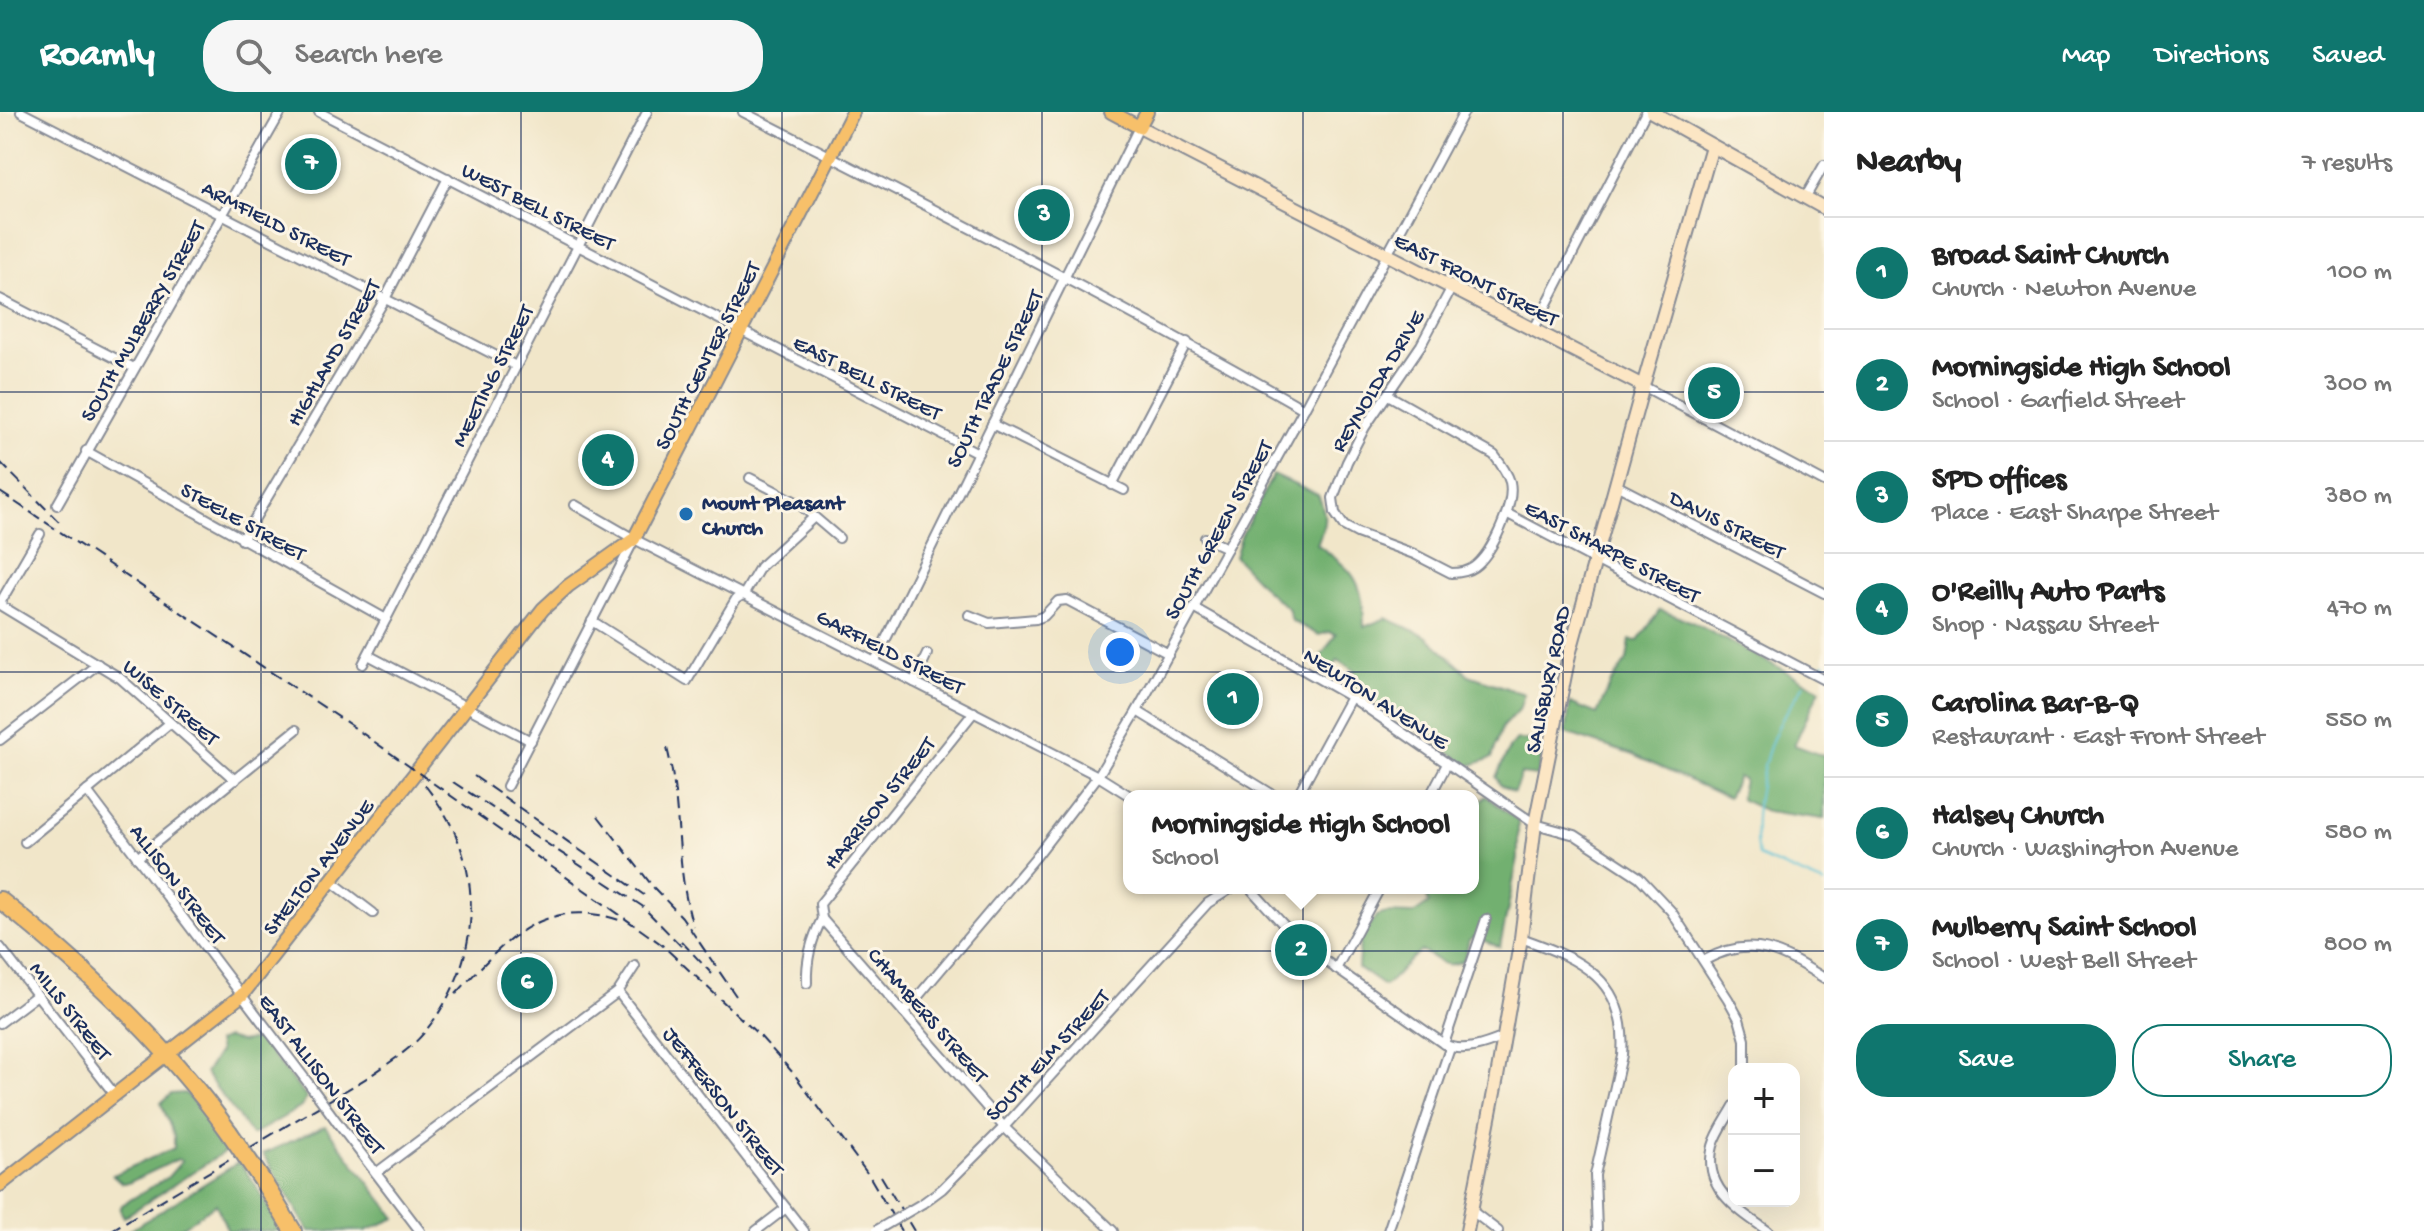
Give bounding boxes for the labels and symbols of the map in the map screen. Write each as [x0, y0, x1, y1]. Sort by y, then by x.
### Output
pin: 7 [285, 134, 337, 194]
street label: WEST BELL STREET [456, 159, 620, 259]
street label: ARMFIELD STREET [196, 177, 355, 275]
pin: 3 [1018, 185, 1070, 245]
street label: SOUTH MULBERRY STREET [76, 215, 213, 427]
street label: EAST FRONT STREET [1389, 229, 1563, 335]
street label: SOUTH CENTER STREET [651, 257, 769, 455]
street label: HIGHLAND STREET [283, 275, 389, 432]
street label: SOUTH TRADE STREET [942, 285, 1052, 473]
street label: MEETING STREET [448, 300, 542, 452]
street label: REYNOLDA DRIVE [1327, 305, 1433, 458]
street label: EAST BELL STREET [788, 331, 946, 429]
pin: 5 [1688, 363, 1740, 423]
pin: 4 [582, 430, 634, 490]
street label: SOUTH GREEN STREET [1160, 435, 1281, 625]
street label: STEELE STREET [175, 478, 311, 569]
street label: DAVIS STREET [1662, 485, 1790, 568]
place label: Mount Pleasant Church [701, 492, 846, 543]
street label: EAST SHARPE STREET [1519, 496, 1705, 611]
marker: Mount Pleasant Church [677, 505, 695, 523]
street label: SALISBURY ROAD [1522, 603, 1578, 756]
street label: GARFIELD STREET [811, 605, 969, 703]
your location [1100, 632, 1140, 672]
street label: NEWTON AVENUE [1297, 644, 1453, 758]
street label: WISE STREET [116, 655, 224, 754]
pin: 1 [1207, 669, 1259, 729]
street label: HARRISON STREET [820, 732, 943, 876]
street label: SHELTON AVENUE [259, 794, 382, 942]
street label: ALLISON STREET [122, 820, 230, 952]
pin: 2 [1275, 920, 1327, 980]
street label: CHAMBERS STREET [860, 944, 993, 1091]
pin: 6 [501, 953, 553, 1013]
street label: MILLS STREET [22, 958, 116, 1068]
street label: SOUTH ELM STREET [981, 984, 1118, 1128]
street label: EAST ALLISON STREET [251, 990, 389, 1162]
street label: JEFFERSON STREET [656, 1023, 789, 1183]

